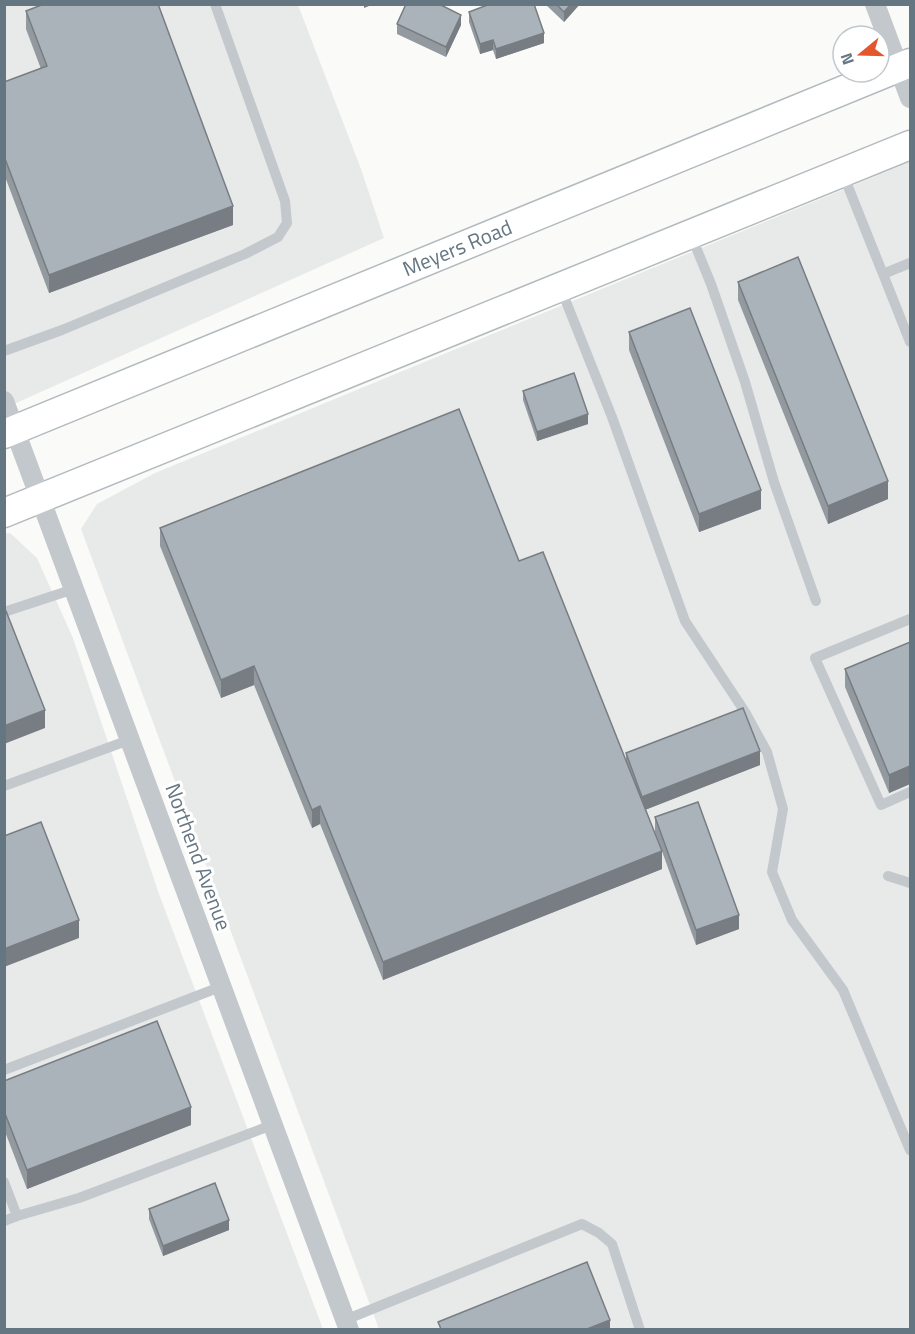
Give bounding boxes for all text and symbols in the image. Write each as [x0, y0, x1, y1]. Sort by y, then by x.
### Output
north arrow [831, 24, 891, 84]
text: N [834, 50, 860, 68]
street label: Meyers Road [397, 211, 517, 284]
street label: Northend Avenue [157, 779, 240, 935]

